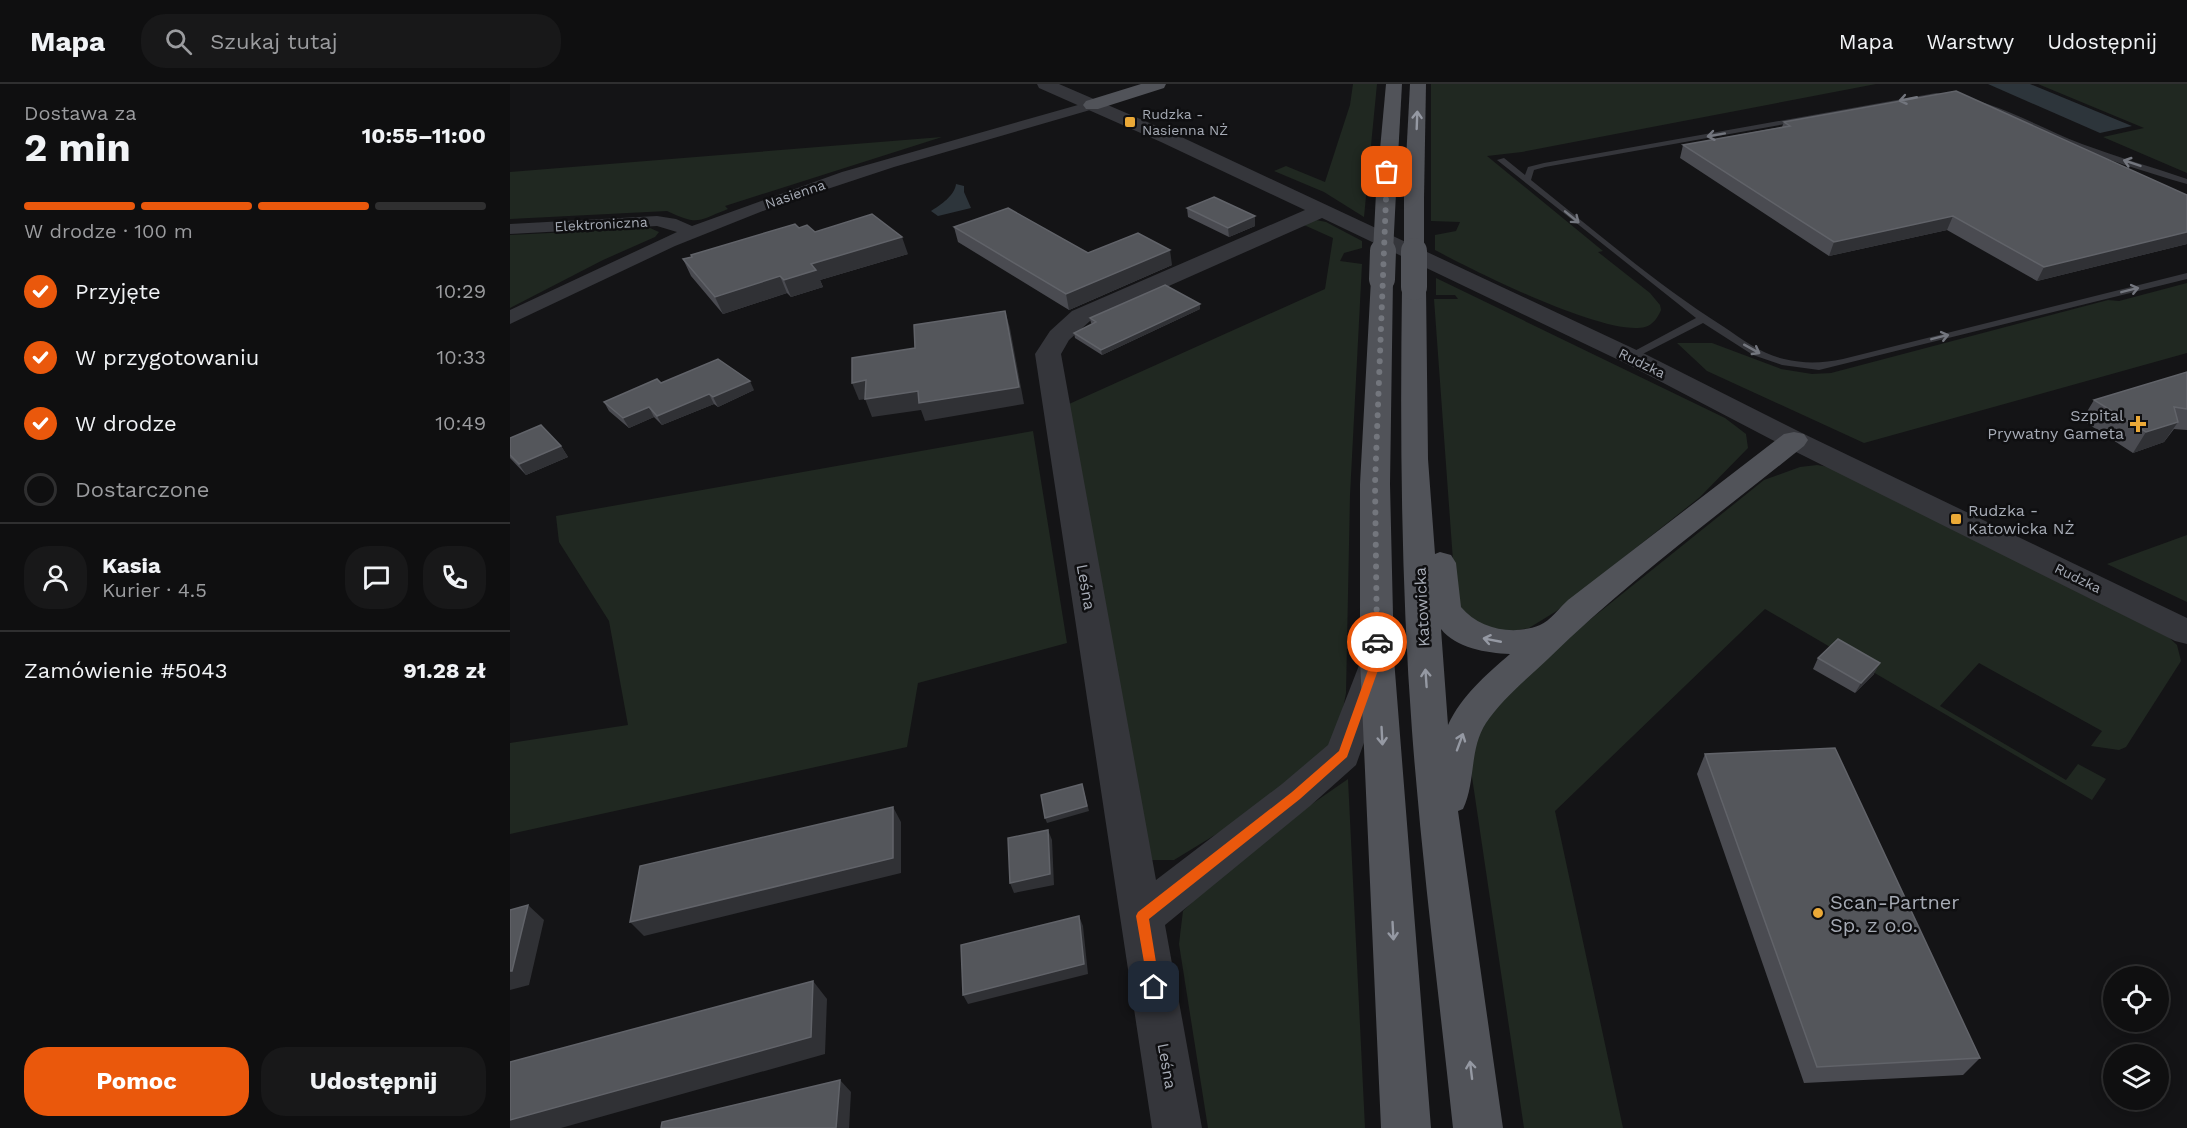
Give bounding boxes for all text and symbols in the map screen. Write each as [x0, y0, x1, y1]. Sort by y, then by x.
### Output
search box [141, 14, 561, 68]
text: Mapa [30, 25, 105, 58]
icon: search [162, 25, 195, 58]
text: Szukaj tutaj [210, 29, 338, 54]
text: Mapa [1839, 29, 1894, 54]
text: Warstwy [1927, 29, 2014, 54]
text: Udostępnij [2047, 29, 2157, 54]
one-way arrow [1899, 94, 1918, 105]
text: Dostawa za [24, 101, 137, 125]
place label: Rudzka - Nasienna NŻ [1142, 106, 1228, 138]
one-way arrow [1411, 110, 1423, 130]
marker: Rudzka - Nasienna NŻ [1123, 115, 1137, 129]
text: 10:55–11:00 [362, 123, 486, 148]
text: 2 min [24, 125, 131, 170]
one-way arrow [1707, 130, 1727, 141]
pin [1361, 146, 1412, 197]
icon: bag [1370, 155, 1403, 188]
one-way arrow [2123, 157, 2142, 168]
street label: Nasienna [763, 176, 827, 212]
one-way arrow [1564, 210, 1580, 223]
street label: Elektroniczna [554, 214, 648, 234]
text: W drodze · 100 m [24, 219, 193, 243]
icon: check [24, 275, 57, 308]
text: Przyjęte [75, 279, 161, 304]
text: 10:29 [436, 279, 486, 303]
one-way arrow [2120, 283, 2139, 295]
one-way arrow [1931, 331, 1950, 342]
icon: check [24, 341, 57, 374]
one-way arrow [1743, 343, 1760, 355]
text: W przygotowaniu [75, 345, 259, 370]
text: 10:33 [437, 345, 486, 369]
street label: Rudzka [1616, 345, 1668, 381]
place label: Szpital Prywatny Gameta [1987, 406, 2124, 443]
icon: check [24, 407, 57, 440]
text: W drodze [75, 411, 177, 436]
text: 10:49 [435, 411, 486, 435]
marker: Szpital Prywatny Gameta [2129, 415, 2147, 433]
text: Dostarczone [75, 477, 209, 502]
place label: Rudzka - Katowicka NŻ [1968, 501, 2075, 538]
marker: Rudzka - Katowicka NŻ [1949, 512, 1963, 526]
button: person [24, 546, 87, 609]
button: chat [345, 546, 408, 609]
button: phone [423, 546, 486, 609]
text: Kasia [102, 553, 161, 578]
street label: Rudzka [2052, 560, 2104, 596]
street label: Leśna [1073, 563, 1099, 611]
street label: Katowicka [1410, 567, 1434, 647]
text: Kurier · 4.5 [102, 578, 207, 602]
courier [1347, 612, 1407, 672]
icon: car [1361, 626, 1394, 659]
one-way arrow [1483, 634, 1502, 645]
text: Zamówienie #5043 [24, 658, 228, 683]
text: 91.28 zł [403, 658, 486, 683]
one-way arrow [1421, 669, 1432, 689]
one-way arrow [1376, 725, 1387, 745]
one-way arrow [1455, 733, 1466, 752]
place label: Scan-Partner Sp. z o.o. [1830, 890, 1959, 937]
marker: Scan-Partner Sp. z o.o. [1811, 906, 1825, 920]
one-way arrow [1388, 920, 1399, 940]
pin [1128, 961, 1179, 1012]
map controls [2103, 966, 2169, 1110]
button: locate [2103, 966, 2169, 1032]
icon: home [1137, 970, 1170, 1003]
street label: Leśna [1154, 1042, 1180, 1090]
button: layers [2103, 1044, 2169, 1110]
button: Pomoc [24, 1047, 249, 1116]
button: Udostępnij [261, 1047, 486, 1116]
one-way arrow [1465, 1061, 1476, 1080]

